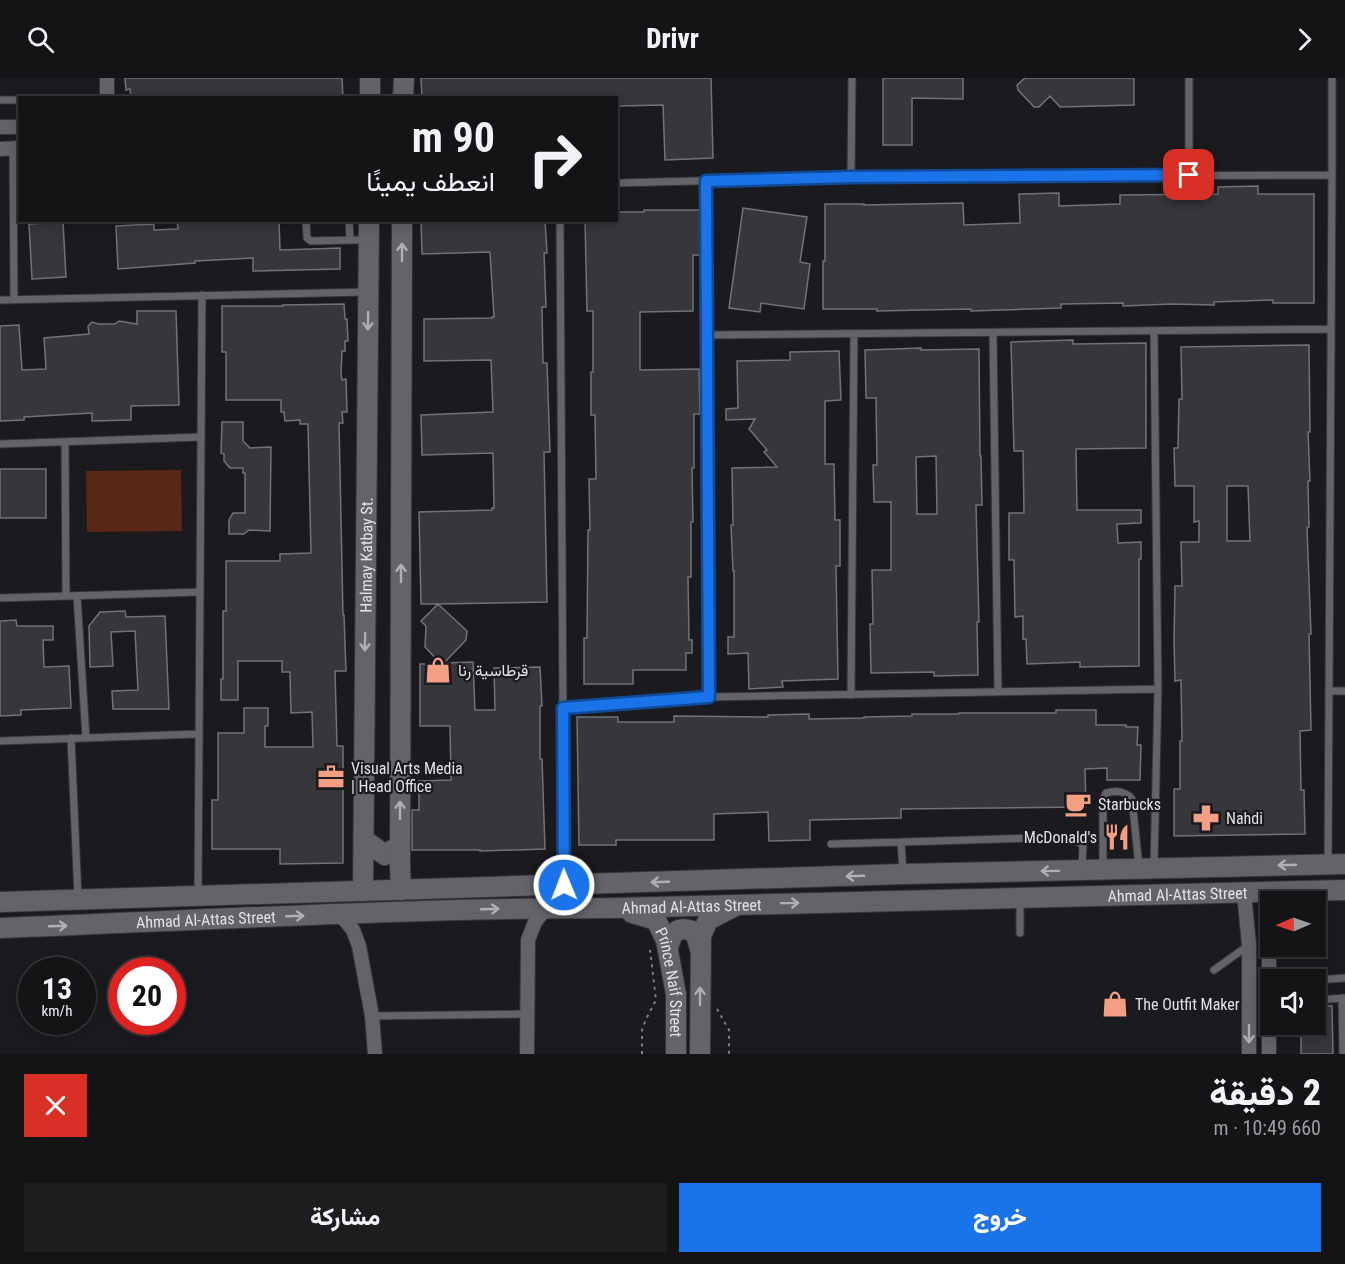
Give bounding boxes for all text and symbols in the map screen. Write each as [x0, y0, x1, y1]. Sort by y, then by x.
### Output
icon: search [24, 23, 57, 56]
text: Drivr [646, 23, 699, 55]
icon: forward [1288, 23, 1321, 56]
text: 90 m [412, 113, 495, 162]
icon: right [516, 120, 594, 198]
pin [1163, 149, 1214, 200]
icon: arrive [1172, 158, 1205, 191]
text: انعطف يمينًا [366, 166, 495, 198]
one-way arrow [396, 243, 408, 263]
one-way arrow [362, 310, 374, 330]
street label: Halmay Katbay St. [356, 497, 376, 613]
one-way arrow [395, 564, 407, 584]
one-way arrow [359, 631, 371, 651]
shop icon: قرطاسية رنا [423, 655, 453, 685]
place label: قرطاسية رنا [458, 661, 528, 681]
place label: Visual Arts Media | Head Office [351, 759, 463, 796]
office icon: Visual Arts Media | Head Office [316, 762, 346, 792]
cafe icon: Starbucks [1063, 789, 1093, 819]
place label: Starbucks [1098, 795, 1161, 814]
one-way arrow [394, 801, 406, 821]
pharmacy icon: Nahdi [1191, 803, 1221, 833]
place label: Nahdi [1226, 809, 1263, 828]
restaurant icon: McDonald's [1102, 822, 1132, 852]
place label: McDonald's [1024, 828, 1097, 847]
position arrow [532, 853, 596, 917]
one-way arrow [1277, 860, 1297, 871]
one-way arrow [1040, 866, 1060, 877]
one-way arrow [845, 870, 865, 882]
one-way arrow [650, 876, 670, 887]
street label: Ahmad Al-Attas Street [1107, 883, 1248, 905]
north arrow [1260, 891, 1326, 957]
map controls [1260, 891, 1326, 1035]
street label: Ahmad Al-Attas Street [621, 895, 762, 917]
one-way arrow [780, 897, 800, 909]
one-way arrow [480, 904, 500, 915]
street label: Ahmad Al-Attas Street [136, 907, 276, 932]
one-way arrow [285, 910, 305, 921]
one-way arrow [48, 920, 68, 931]
street label: Prince Naif Street [652, 924, 686, 1038]
speed limit sign: 20 [108, 957, 186, 1035]
button: sound [1260, 969, 1326, 1035]
text: 13 [42, 971, 72, 1006]
one-way arrow [694, 986, 706, 1006]
shop icon: The Outfit Maker [1100, 989, 1130, 1019]
place label: The Outfit Maker [1135, 995, 1240, 1014]
text: km/h [42, 1002, 72, 1020]
one-way arrow [1243, 1024, 1255, 1044]
text: 2 دقيقة [1209, 1072, 1321, 1114]
button: close [24, 1074, 87, 1137]
text: 660 m · 10:49 [1214, 1116, 1321, 1140]
button: مشاركة [24, 1183, 667, 1252]
button: خروج [679, 1183, 1321, 1252]

